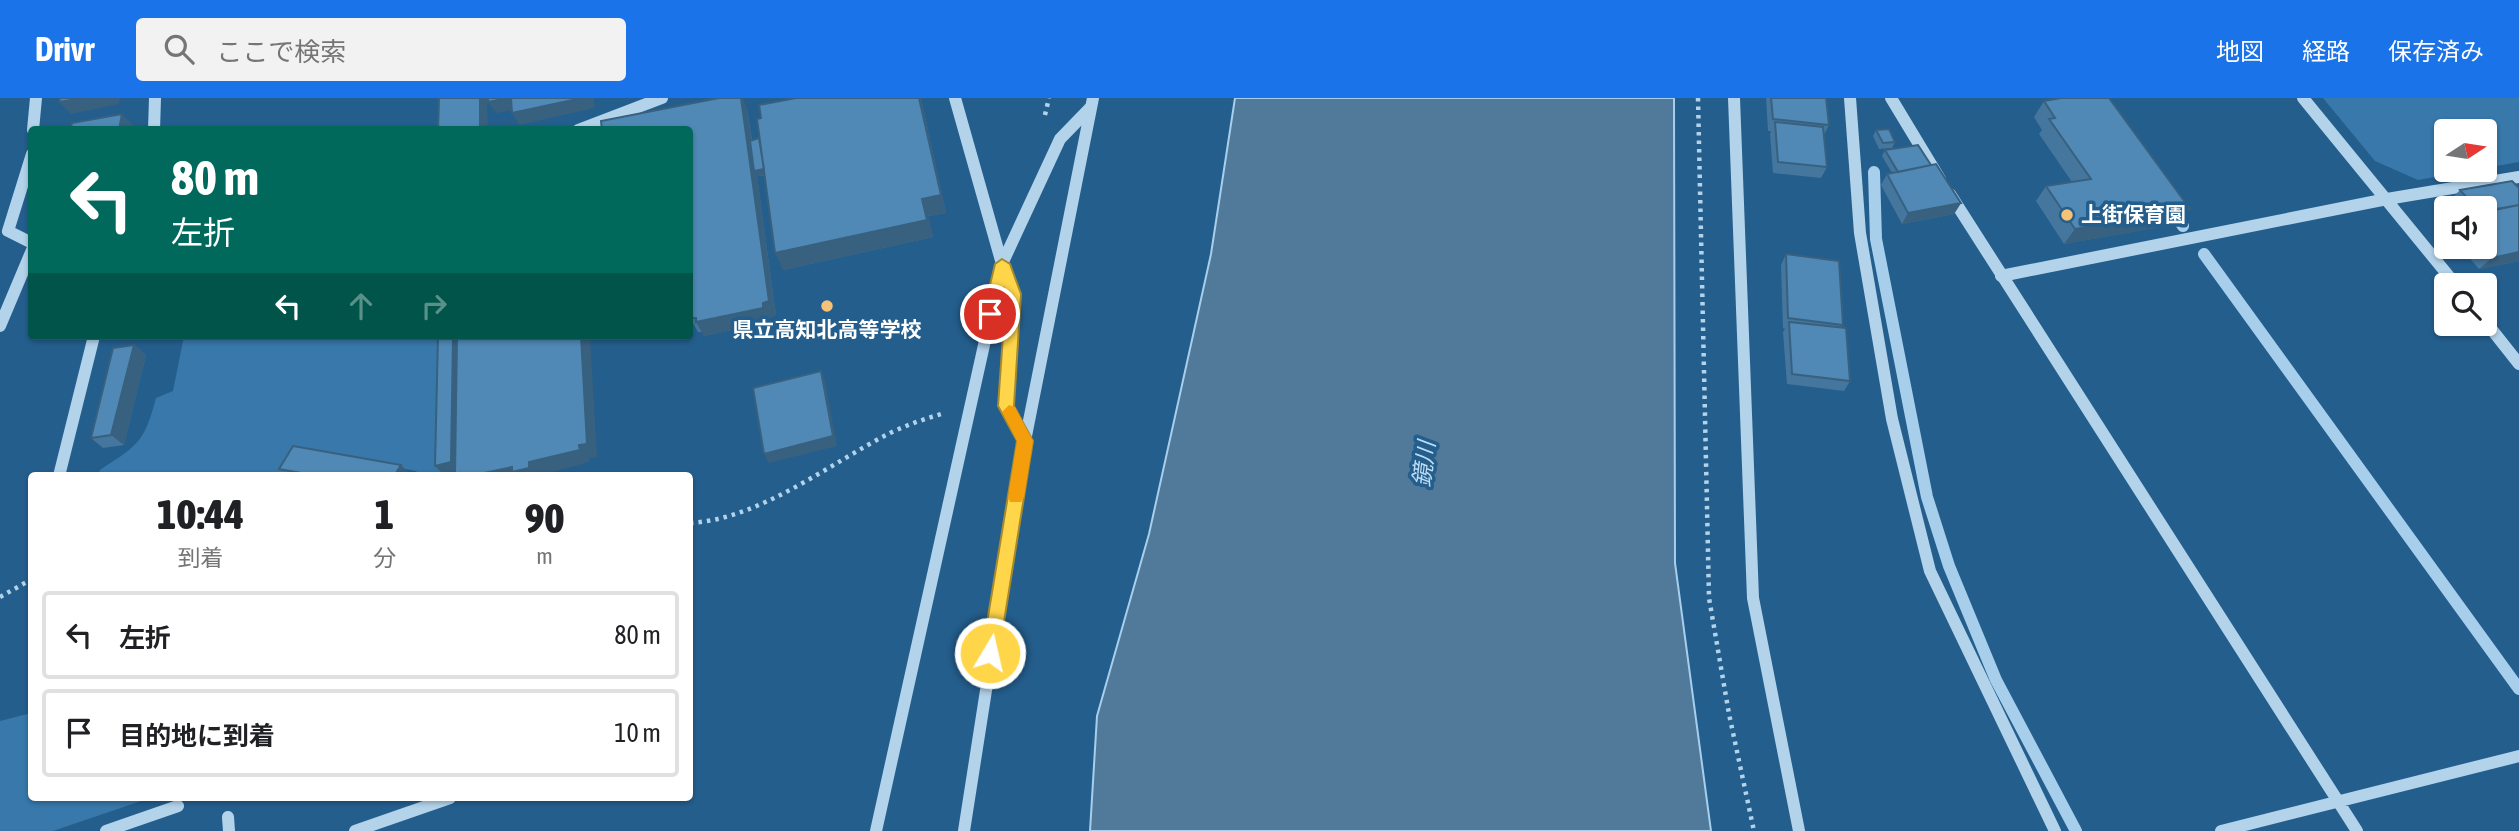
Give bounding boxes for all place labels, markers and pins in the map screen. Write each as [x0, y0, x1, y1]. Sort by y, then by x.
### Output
place label: 上街保育園 [2081, 202, 2186, 226]
marker: 上街保育園 [2059, 207, 2075, 223]
pin [960, 284, 1020, 344]
marker: 県立高知北高等学校 [819, 298, 835, 314]
place label: 県立高知北高等学校 [733, 317, 922, 341]

